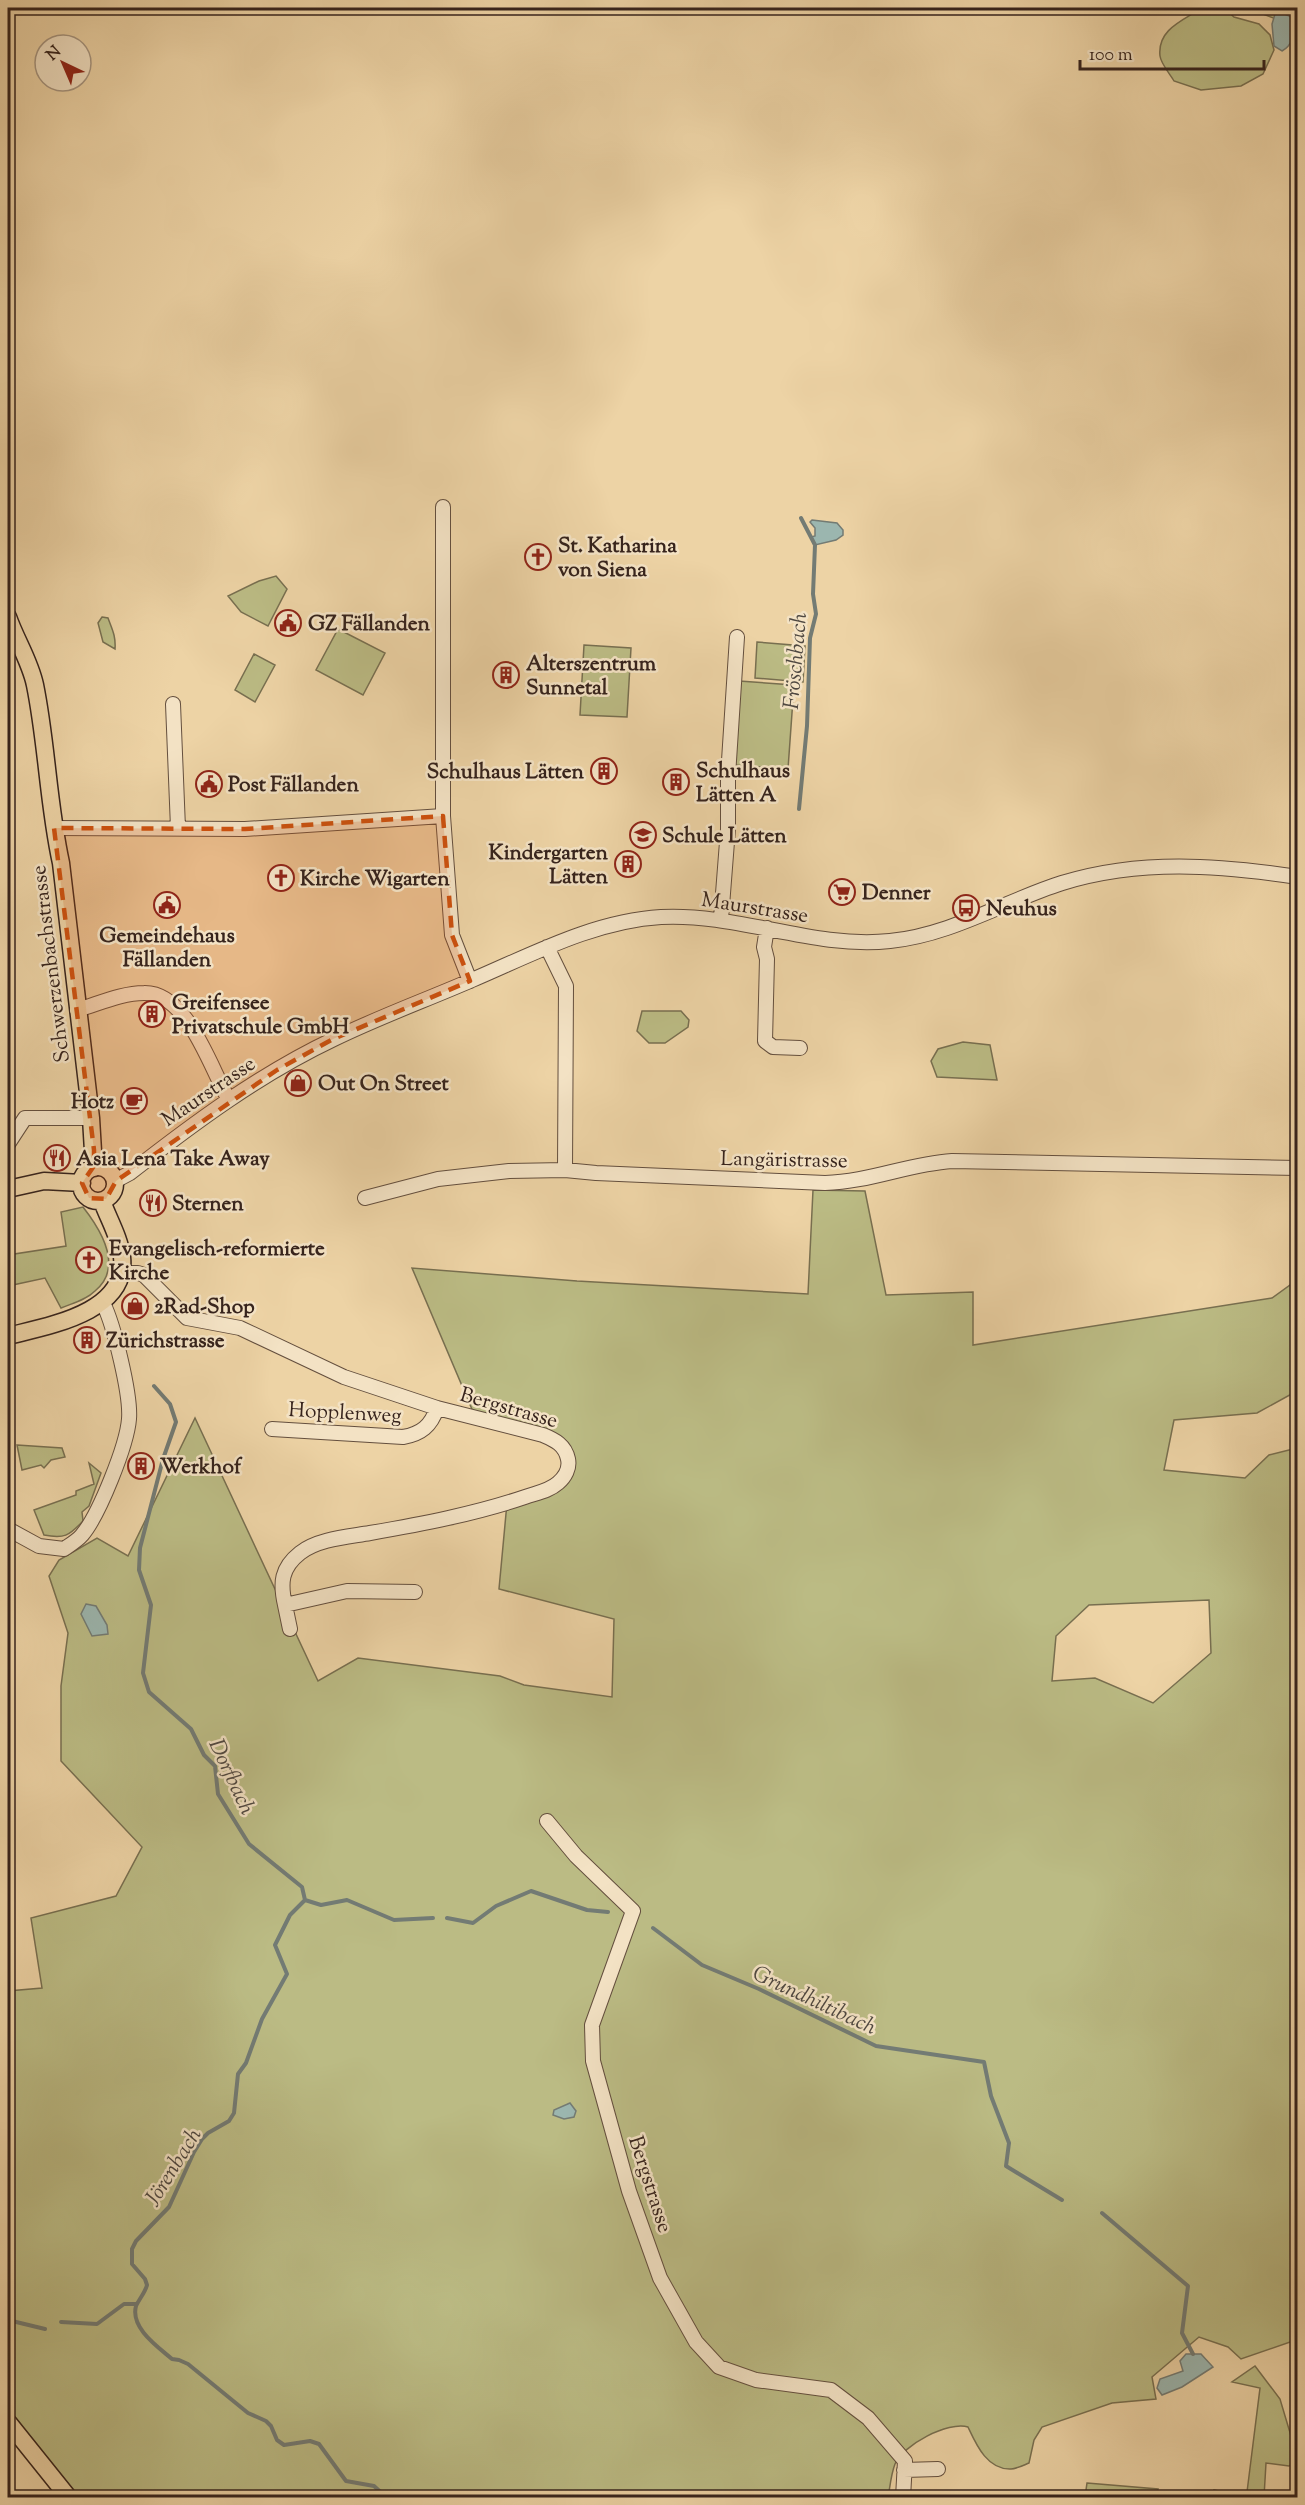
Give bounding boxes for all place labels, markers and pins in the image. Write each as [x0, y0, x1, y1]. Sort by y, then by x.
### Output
place label: St. Katharina von Siena [558, 532, 677, 586]
church icon: St. Katharina von Siena [523, 542, 553, 572]
public building icon: GZ Fällanden [273, 608, 303, 638]
place label: GZ Fällanden [308, 610, 431, 640]
place label: Alterszentrum Sunnetal [526, 650, 657, 704]
building icon: Alterszentrum Sunnetal [491, 660, 521, 690]
building icon: Schulhaus Lätten [589, 756, 619, 786]
place label: Schulhaus Lätten A [696, 757, 790, 811]
place label: Schulhaus Lätten [427, 758, 585, 788]
building icon: Schulhaus Lätten A [661, 767, 691, 797]
public building icon: Post Fällanden [194, 769, 224, 799]
place label: Post Fällanden [228, 771, 359, 801]
school or university icon: Schule Lätten [628, 820, 658, 850]
place label: Schule Lätten [662, 822, 787, 852]
place label: Kindergarten Lätten [488, 839, 609, 893]
building icon: Kindergarten Lätten [613, 849, 643, 879]
church icon: Kirche Wigarten [266, 863, 296, 893]
place label: Kirche Wigarten [300, 865, 450, 895]
supermarket icon: Denner [827, 877, 857, 907]
place label: Denner [862, 879, 931, 909]
public building icon: Gemeindehaus Fällanden [152, 890, 182, 920]
bus stop icon: Neuhus [951, 893, 981, 923]
place label: Neuhus [986, 895, 1057, 925]
place label: Gemeindehaus Fällanden [99, 922, 235, 976]
place label: Greifensee Privatschule GmbH [172, 989, 350, 1043]
building icon: Greifensee Privatschule GmbH [137, 999, 167, 1029]
shop icon: Out On Street [283, 1068, 313, 1098]
place label: Out On Street [318, 1070, 450, 1100]
cafe icon: Hotz [119, 1086, 149, 1116]
place label: Hotz [71, 1088, 114, 1118]
restaurant icon: Asia Lena Take Away [42, 1143, 72, 1173]
place label: Asia Lena Take Away [76, 1145, 270, 1175]
restaurant icon: Sternen [138, 1188, 168, 1218]
place label: Sternen [172, 1190, 244, 1220]
place label: Evangelisch-reformierte Kirche [109, 1235, 325, 1289]
church icon: Evangelisch-reformierte Kirche [74, 1245, 104, 1275]
shop icon: 2Rad-Shop [120, 1291, 150, 1321]
place label: 2Rad-Shop [154, 1293, 255, 1323]
building icon: Zürichstrasse [72, 1325, 102, 1355]
place label: Zürichstrasse [106, 1327, 225, 1357]
building icon: Werkhof [126, 1451, 156, 1481]
place label: Werkhof [160, 1453, 243, 1483]

